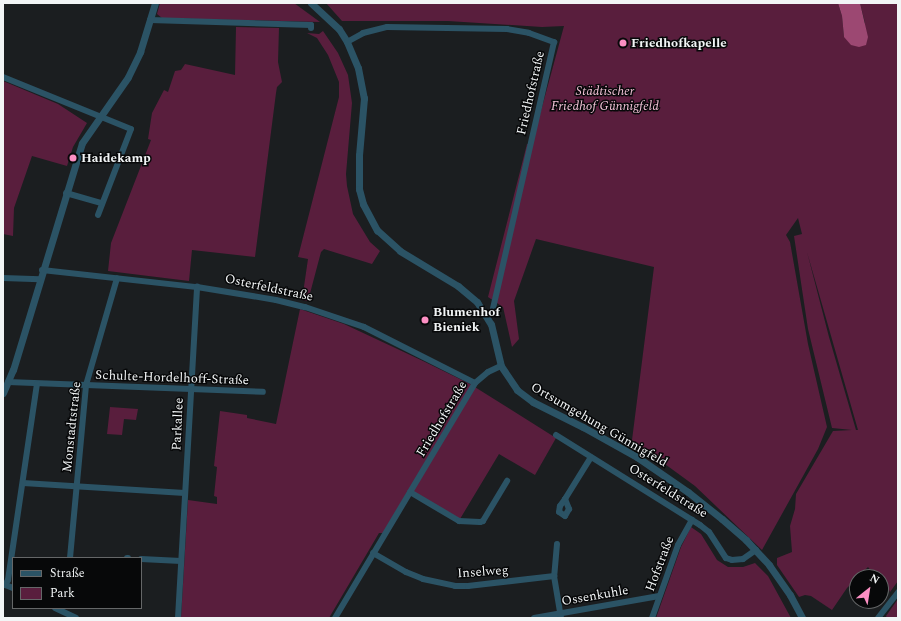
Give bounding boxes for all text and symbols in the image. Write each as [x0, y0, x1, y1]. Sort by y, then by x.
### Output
place label: Friedhofkapelle [631, 35, 727, 51]
marker: Friedhofkapelle [618, 38, 628, 48]
street label: Friedhofstraße [514, 50, 548, 136]
park label: Städtischer Friedhof Günnigfeld [551, 84, 659, 115]
place label: Haidekamp [81, 150, 151, 166]
marker: Haidekamp [68, 153, 78, 163]
street label: Osterfeldstraße [223, 271, 315, 305]
place label: Blumenhof Bieniek [433, 305, 500, 336]
marker: Blumenhof Bieniek [420, 315, 430, 325]
street label: Schulte-Hordelhoff-Straße [95, 368, 249, 388]
street label: Friedhofstraße [413, 378, 471, 460]
street label: Ortsumgehung Günnigfeld [528, 379, 670, 471]
street label: Monstadtstraße [59, 381, 85, 473]
street label: Parkallee [169, 397, 187, 451]
street label: Osterfeldstraße [626, 461, 710, 521]
street label: Hofstraße [642, 534, 678, 594]
legend [12, 557, 142, 609]
street label: Inselweg [457, 562, 509, 582]
text: Straße [50, 564, 85, 583]
north arrow [849, 569, 889, 609]
text: N [867, 569, 883, 589]
street label: Ossenkuhle [560, 582, 630, 610]
text: Park [50, 584, 75, 603]

